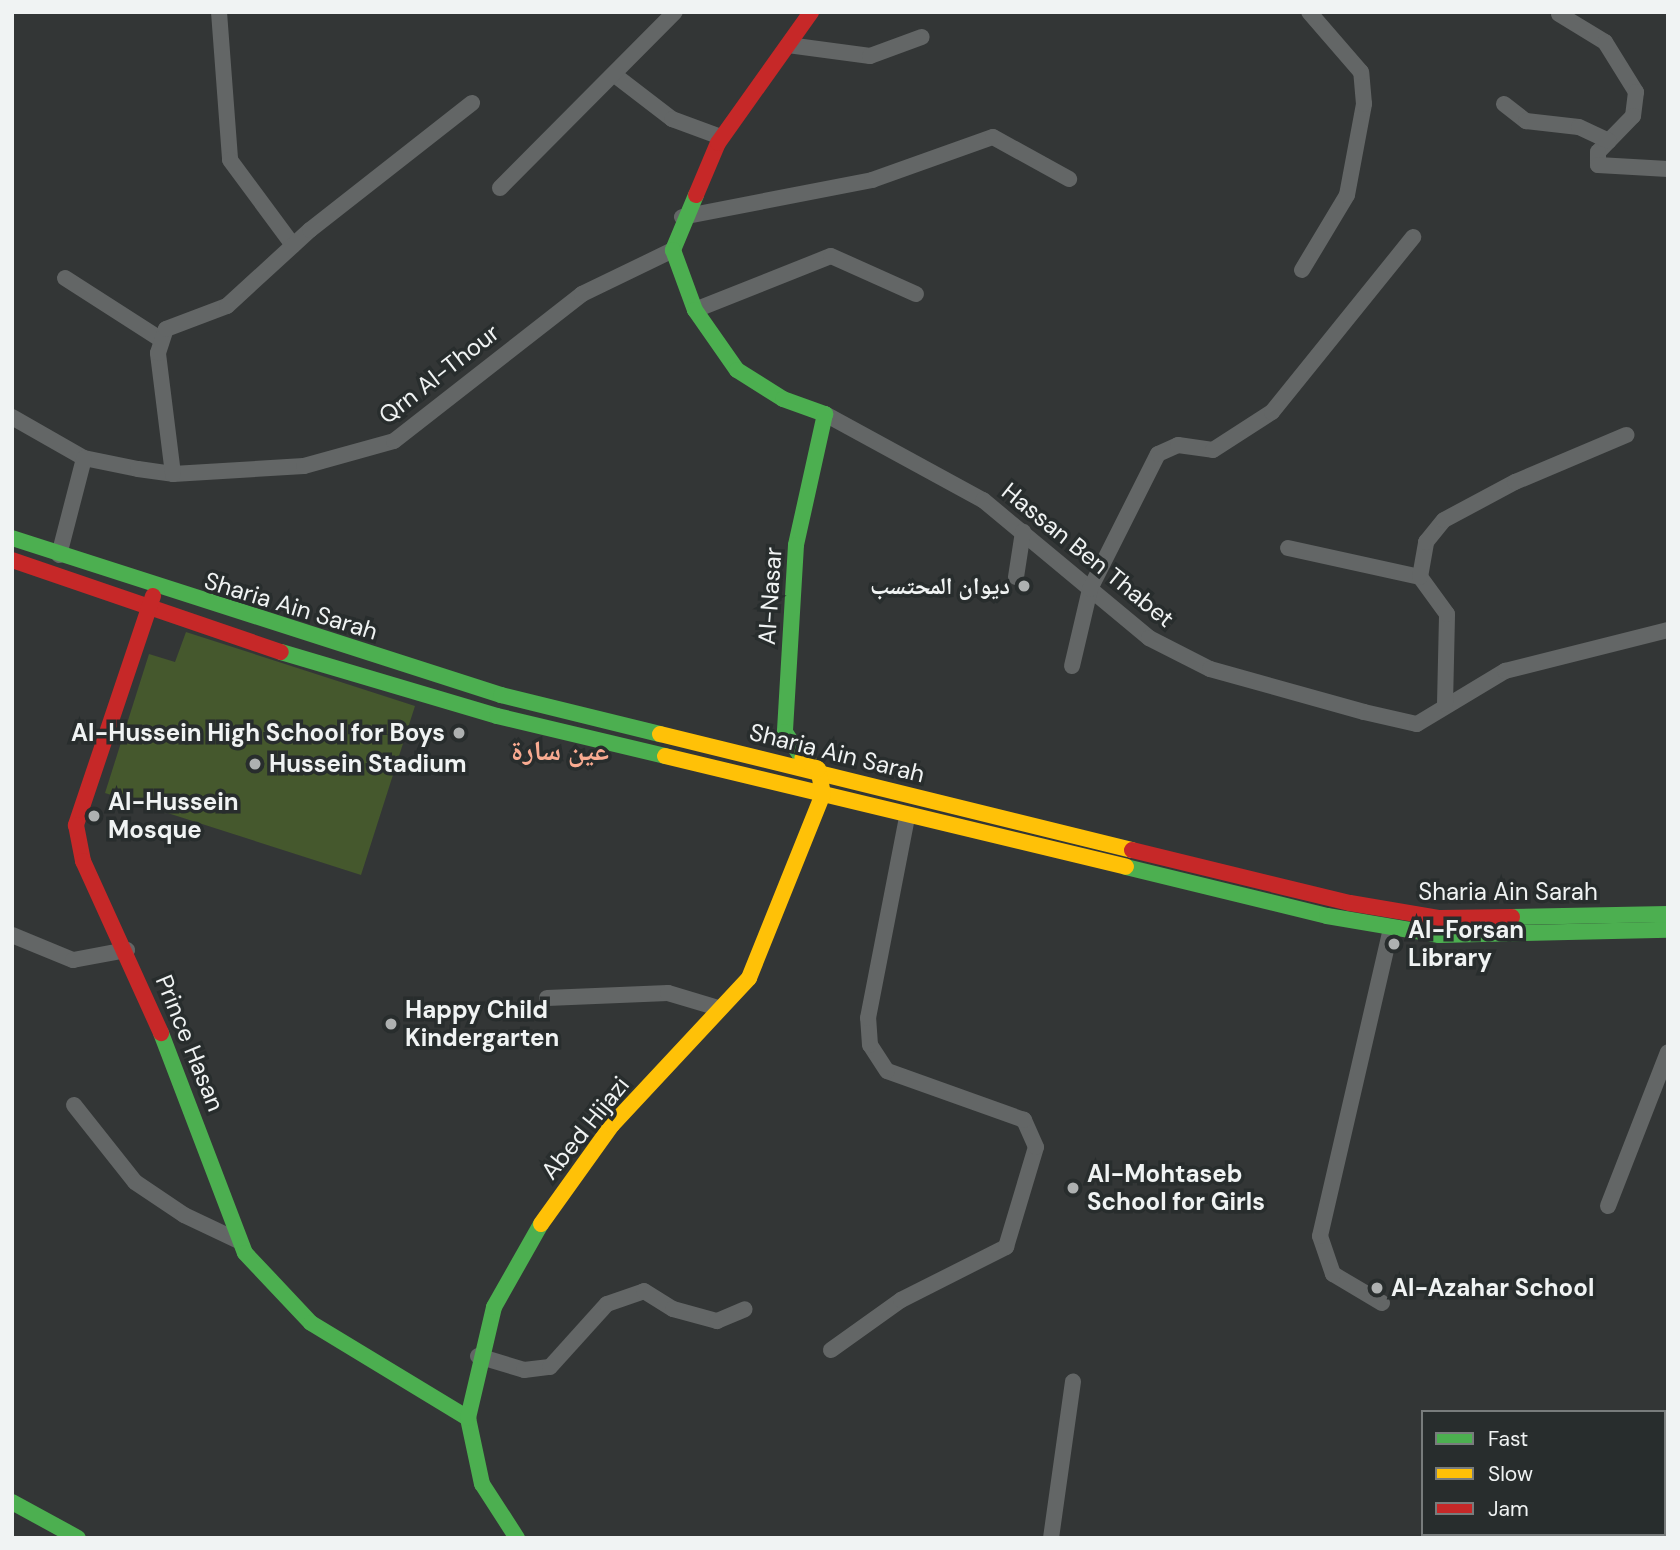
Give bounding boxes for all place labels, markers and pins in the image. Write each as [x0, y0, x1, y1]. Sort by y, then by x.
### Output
place label: ديوان المحتسب [870, 572, 1010, 600]
marker: ديوان المحتسب [1016, 578, 1032, 594]
place label: Al-Hussein High School for Boys [71, 719, 445, 747]
marker: Al-Hussein High School for Boys [451, 725, 467, 741]
place label: Hussein Stadium [269, 750, 467, 778]
marker: Hussein Stadium [247, 756, 263, 772]
place label: Al-Hussein Mosque [108, 788, 239, 844]
marker: Al-Hussein Mosque [86, 808, 102, 824]
place label: Al-Forsan Library [1408, 916, 1524, 972]
marker: Al-Forsan Library [1386, 936, 1402, 952]
place label: Happy Child Kindergarten [405, 996, 559, 1052]
marker: Happy Child Kindergarten [383, 1016, 399, 1032]
place label: Al-Mohtaseb School for Girls [1087, 1160, 1265, 1216]
marker: Al-Mohtaseb School for Girls [1065, 1180, 1081, 1196]
place label: Al-Azahar School [1391, 1274, 1594, 1302]
marker: Al-Azahar School [1369, 1280, 1385, 1296]

